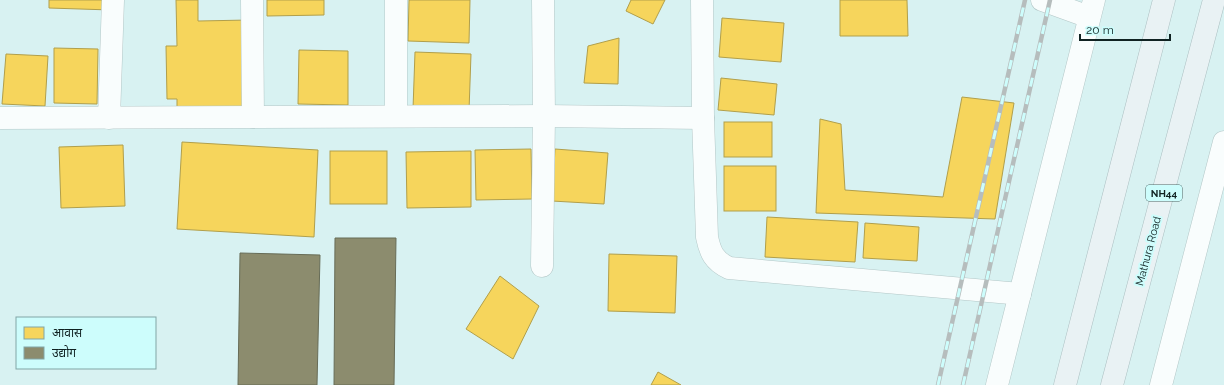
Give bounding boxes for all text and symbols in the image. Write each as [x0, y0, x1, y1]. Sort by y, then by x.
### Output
scale bar [1080, 16, 1170, 42]
text: 20 m [1086, 23, 1114, 37]
road number: NH44 [1146, 185, 1182, 201]
street label: Mathura Road [1133, 215, 1164, 287]
legend [16, 317, 156, 369]
text: आवास [52, 326, 83, 340]
text: उद्योग [52, 345, 76, 360]

